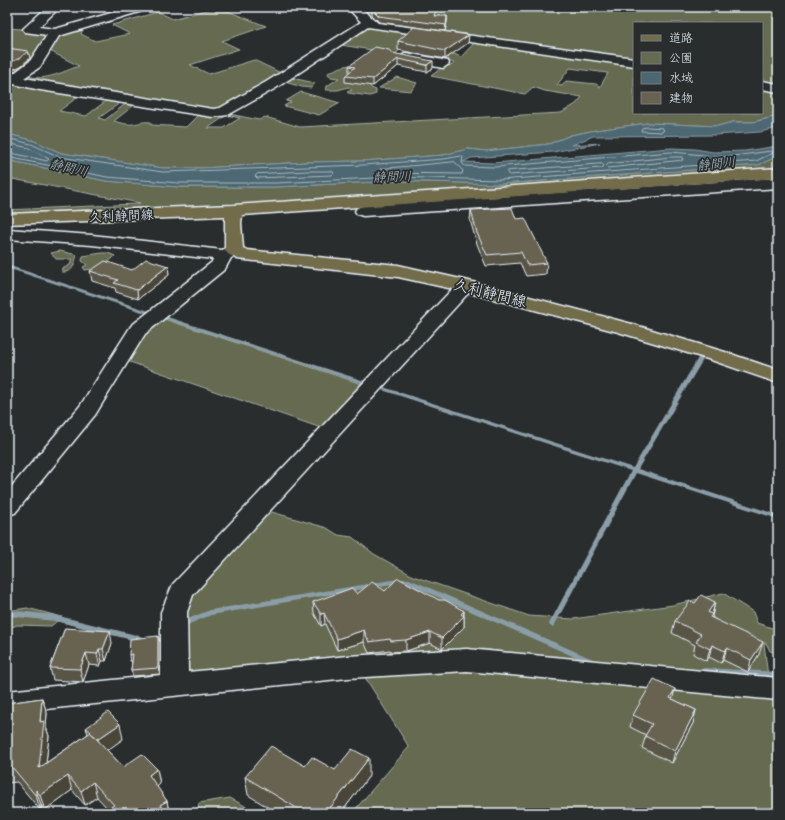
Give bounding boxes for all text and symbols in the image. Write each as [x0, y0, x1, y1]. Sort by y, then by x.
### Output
legend [633, 22, 763, 114]
text: 道路 [669, 31, 693, 45]
text: 公園 [669, 51, 693, 65]
text: 水域 [669, 71, 693, 85]
text: 建物 [669, 91, 693, 105]
water label: 静間川 [696, 154, 736, 173]
water label: 静間川 [48, 156, 90, 179]
water label: 静間川 [372, 168, 412, 185]
street label: 久利静間線 [88, 207, 155, 224]
street label: 久利静間線 [451, 275, 529, 311]

